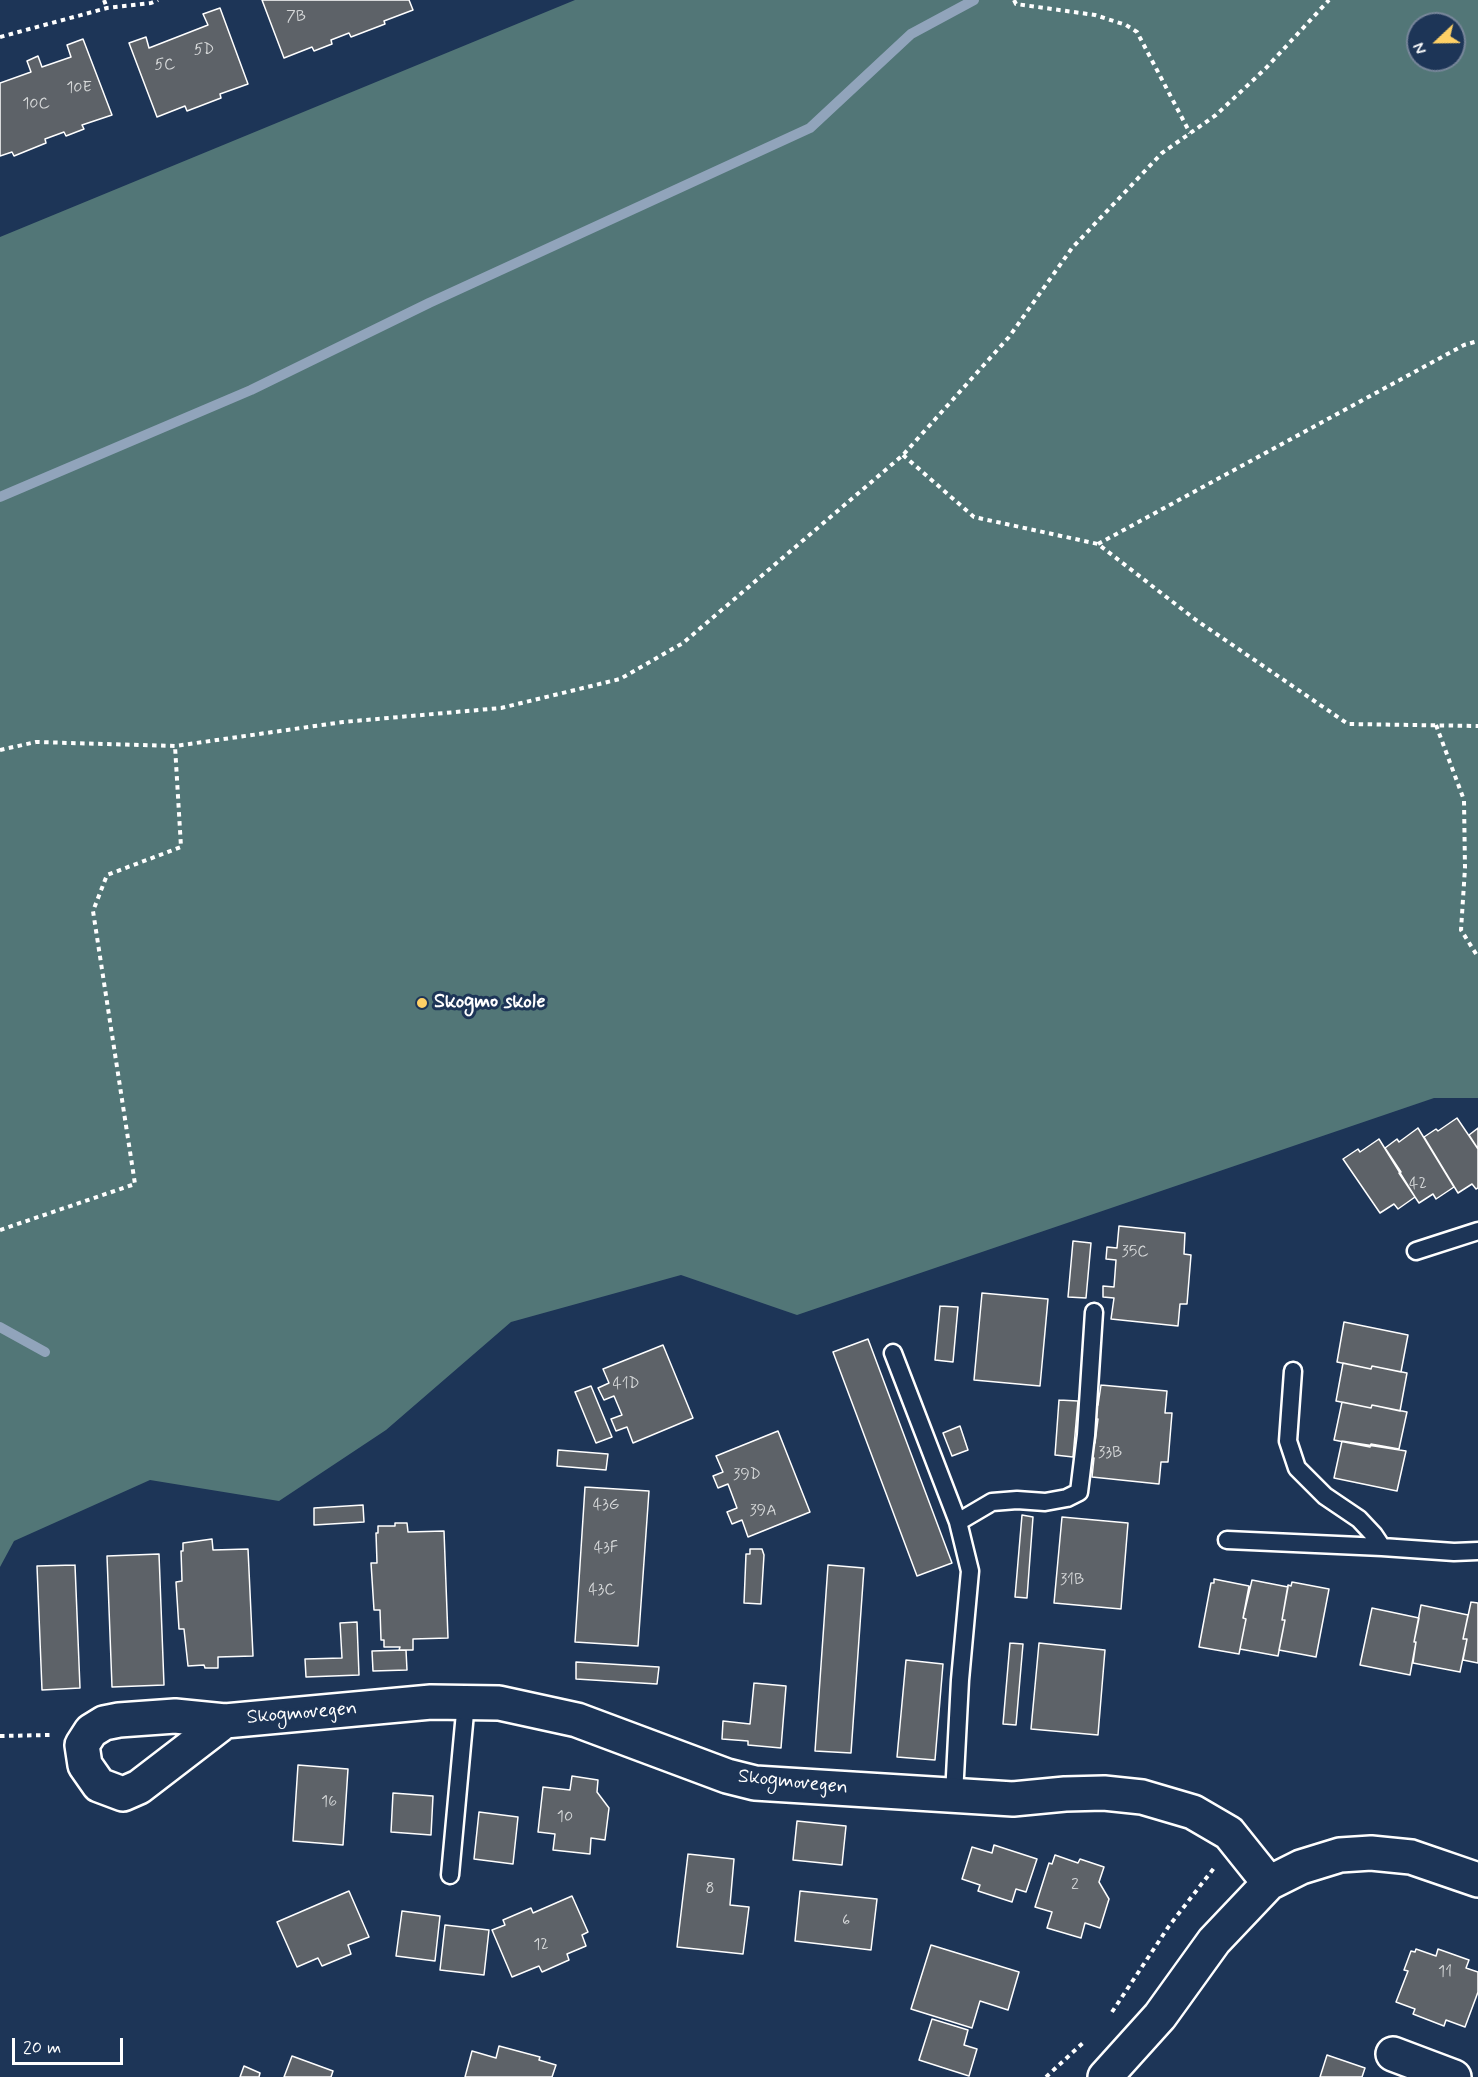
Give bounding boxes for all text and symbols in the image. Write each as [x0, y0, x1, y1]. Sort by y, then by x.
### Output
house number: 7B [286, 8, 306, 28]
north arrow [1406, 12, 1466, 72]
text: N [1409, 39, 1432, 57]
house number: 5D [194, 41, 214, 61]
house number: 5C [155, 56, 175, 76]
house number: 10E [66, 79, 92, 99]
house number: 10C [22, 95, 50, 115]
place label: Skogmo skole [434, 991, 545, 1015]
marker: Skogmo skole [415, 996, 429, 1010]
house number: 42 [1409, 1175, 1427, 1195]
house number: 35C [1121, 1243, 1149, 1263]
house number: 41D [612, 1375, 640, 1395]
house number: 33B [1098, 1444, 1122, 1464]
house number: 39D [733, 1466, 761, 1486]
house number: 43G [593, 1496, 619, 1516]
house number: 39A [749, 1502, 777, 1522]
house number: 43F [594, 1539, 618, 1559]
house number: 31B [1060, 1571, 1084, 1591]
house number: 43C [588, 1581, 616, 1601]
street label: Skogmovegen [246, 1697, 358, 1731]
street label: Skogmovegen [737, 1765, 849, 1801]
house number: 16 [321, 1793, 337, 1813]
house number: 10 [557, 1808, 573, 1828]
house number: 2 [1071, 1876, 1079, 1896]
house number: 8 [705, 1880, 715, 1900]
house number: 6 [842, 1912, 850, 1932]
house number: 12 [533, 1936, 549, 1956]
house number: 11 [1438, 1963, 1452, 1983]
scale bar [15, 2026, 126, 2064]
text: 20 m [23, 2036, 61, 2060]

